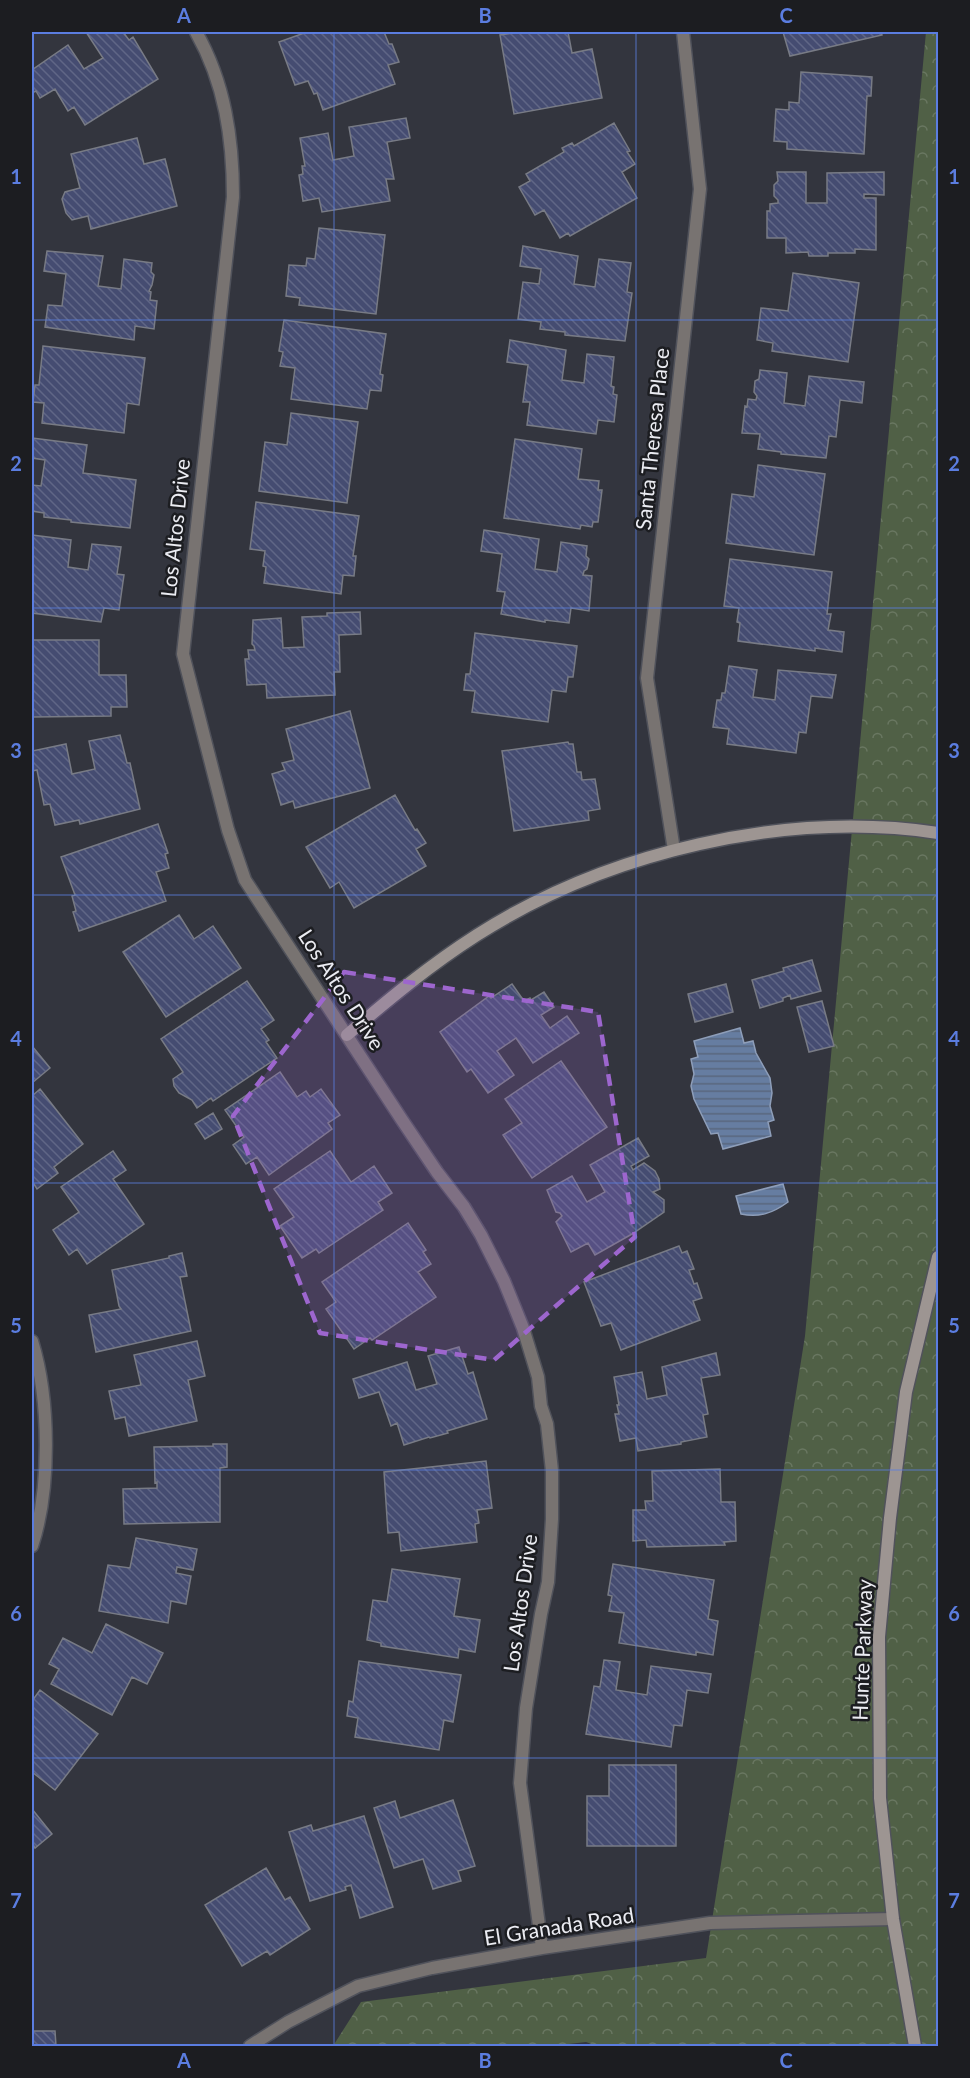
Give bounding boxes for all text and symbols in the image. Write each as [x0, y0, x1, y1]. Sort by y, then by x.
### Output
text: A [176, 3, 191, 27]
text: B [478, 3, 492, 27]
text: C [779, 3, 793, 27]
text: 1 [10, 164, 22, 188]
text: 1 [948, 164, 960, 188]
street label: Santa Theresa Place [630, 346, 674, 531]
text: 2 [10, 451, 22, 475]
text: 2 [948, 451, 960, 475]
street label: Los Altos Drive [155, 458, 194, 598]
text: 3 [10, 738, 22, 762]
text: 3 [948, 738, 960, 762]
street label: Los Altos Drive [294, 924, 391, 1054]
text: 4 [10, 1026, 22, 1050]
text: 4 [948, 1026, 960, 1050]
text: 5 [10, 1313, 22, 1337]
text: 5 [948, 1313, 960, 1337]
street label: Los Altos Drive [497, 1532, 542, 1673]
street label: Hunte Parkway [847, 1579, 876, 1721]
text: 6 [10, 1601, 22, 1625]
text: 6 [948, 1601, 960, 1625]
text: 7 [10, 1888, 22, 1912]
text: 7 [948, 1888, 960, 1912]
street label: El Granada Road [482, 1901, 636, 1950]
text: A [176, 2048, 191, 2072]
text: B [478, 2048, 492, 2072]
text: C [779, 2048, 793, 2072]

